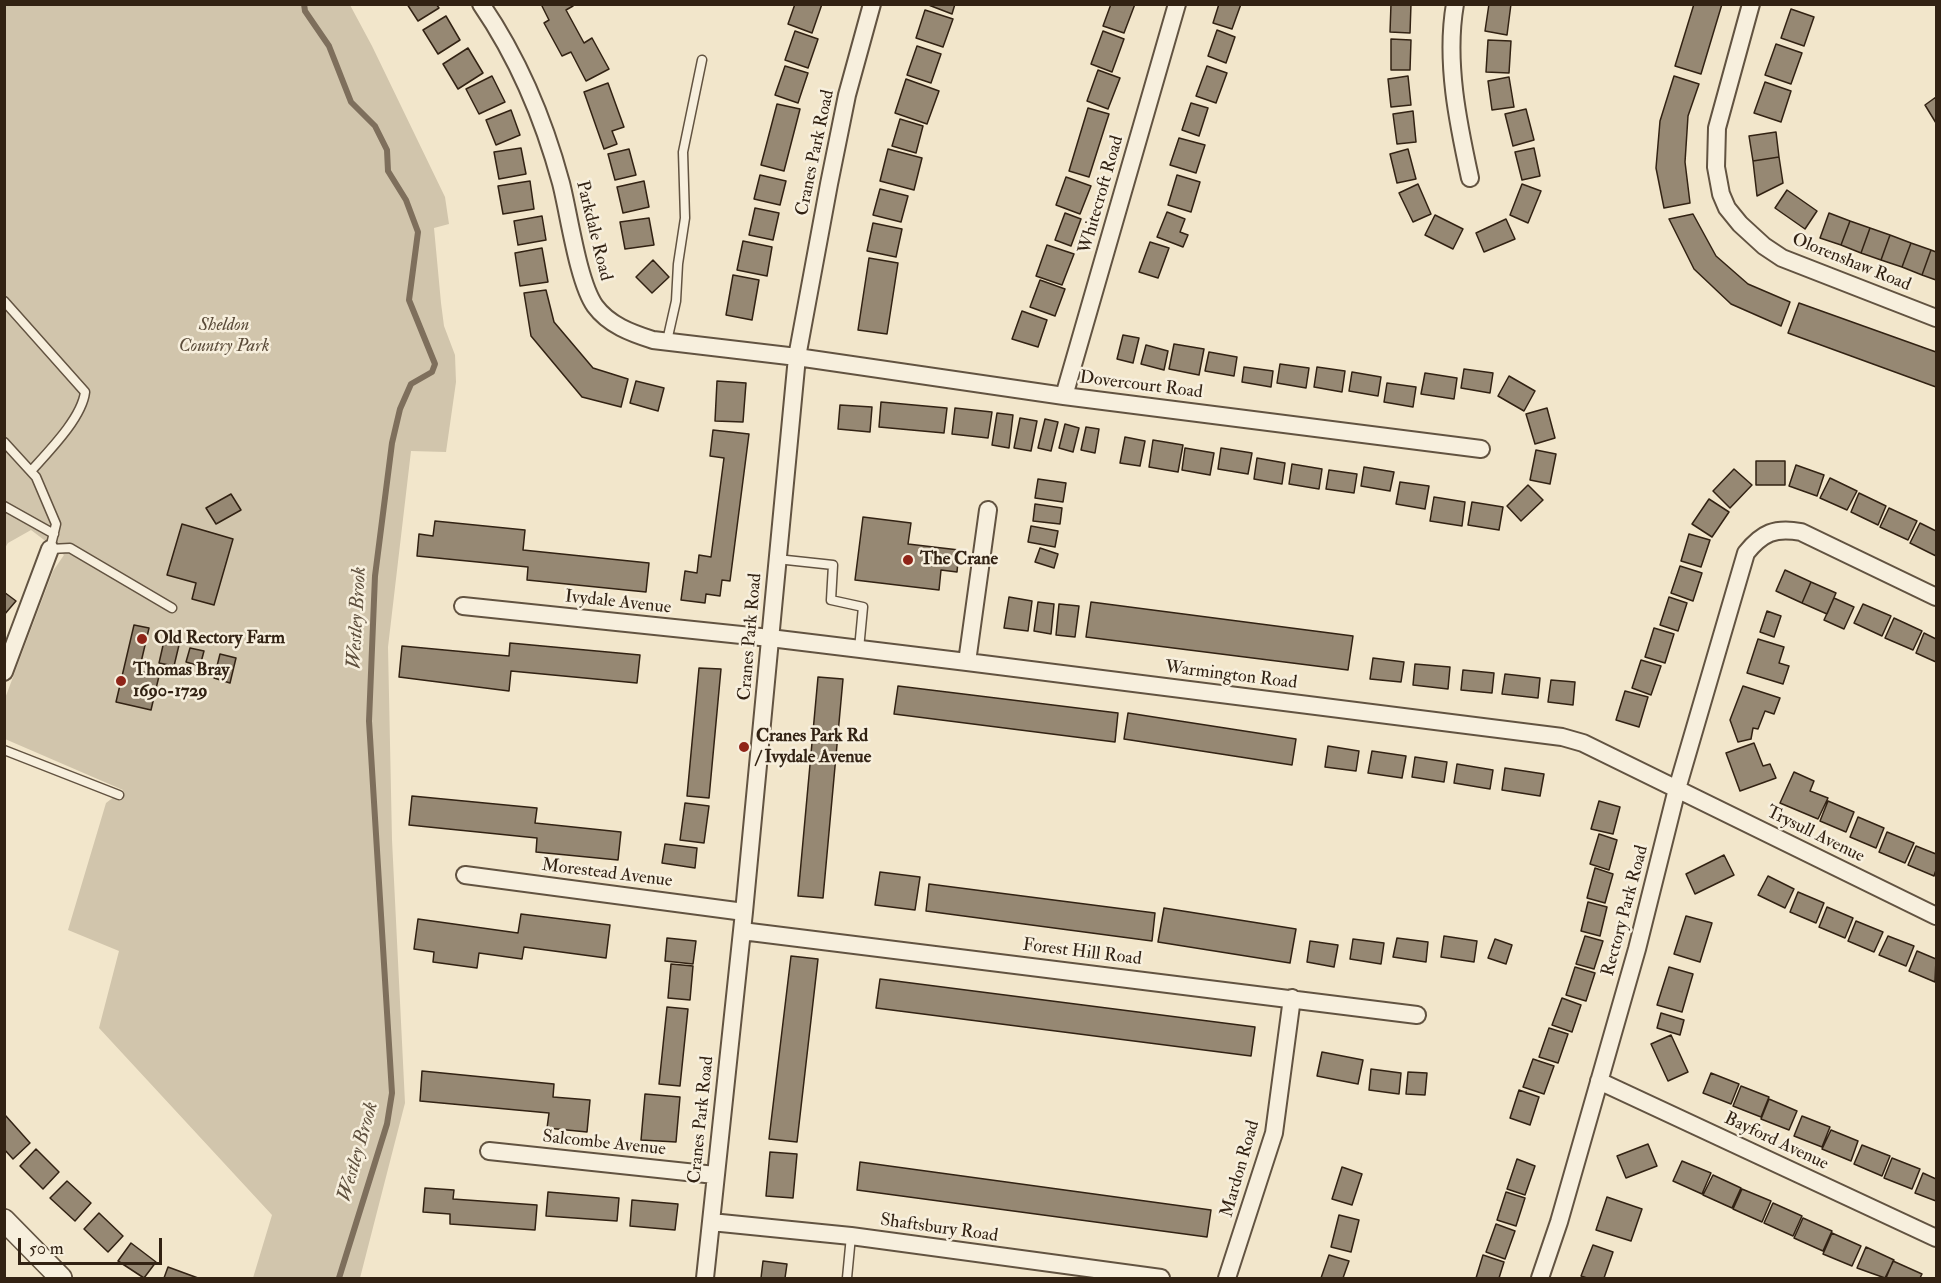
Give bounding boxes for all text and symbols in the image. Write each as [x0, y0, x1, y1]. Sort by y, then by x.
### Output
street label: Cranes Park Road [792, 88, 840, 218]
street label: Whitecroft Road [1075, 134, 1129, 256]
street label: Parkdale Road [570, 179, 616, 283]
street label: Olorenshaw Road [1788, 229, 1914, 297]
park label: Sheldon Country Park [179, 315, 269, 358]
street label: Dovercourt Road [1078, 368, 1204, 404]
place label: The Crane [920, 549, 998, 571]
marker: The Crane [901, 553, 915, 567]
water label: Westley Brook [343, 566, 373, 670]
street label: Cranes Park Road [735, 572, 767, 702]
street label: Ivydale Avenue [564, 587, 672, 619]
place label: Old Rectory Farm [154, 628, 285, 650]
marker: Old Rectory Farm [135, 632, 149, 646]
street label: Warmington Road [1164, 657, 1298, 695]
place label: Thomas Bray 1690-1729 [133, 660, 229, 702]
marker: Thomas Bray 1690-1729 [114, 674, 128, 688]
place label: Cranes Park Rd / Ivydale Avenue [756, 726, 871, 768]
marker: Cranes Park Rd / Ivydale Avenue [737, 740, 751, 754]
street label: Trysull Avenue [1762, 802, 1868, 868]
street label: Rectory Park Road [1598, 843, 1654, 979]
street label: Morestead Avenue [540, 855, 674, 893]
street label: Forest Hill Road [1021, 935, 1143, 971]
street label: Cranes Park Road [685, 1055, 719, 1185]
water label: Westley Brook [333, 1099, 385, 1205]
street label: Bayford Avenue [1720, 1108, 1832, 1176]
street label: Mardon Road [1217, 1118, 1265, 1220]
street label: Salcombe Avenue [541, 1127, 667, 1161]
street label: Shaftsbury Road [879, 1210, 999, 1248]
scale bar [21, 1226, 165, 1264]
text: 50 m [29, 1237, 64, 1260]

